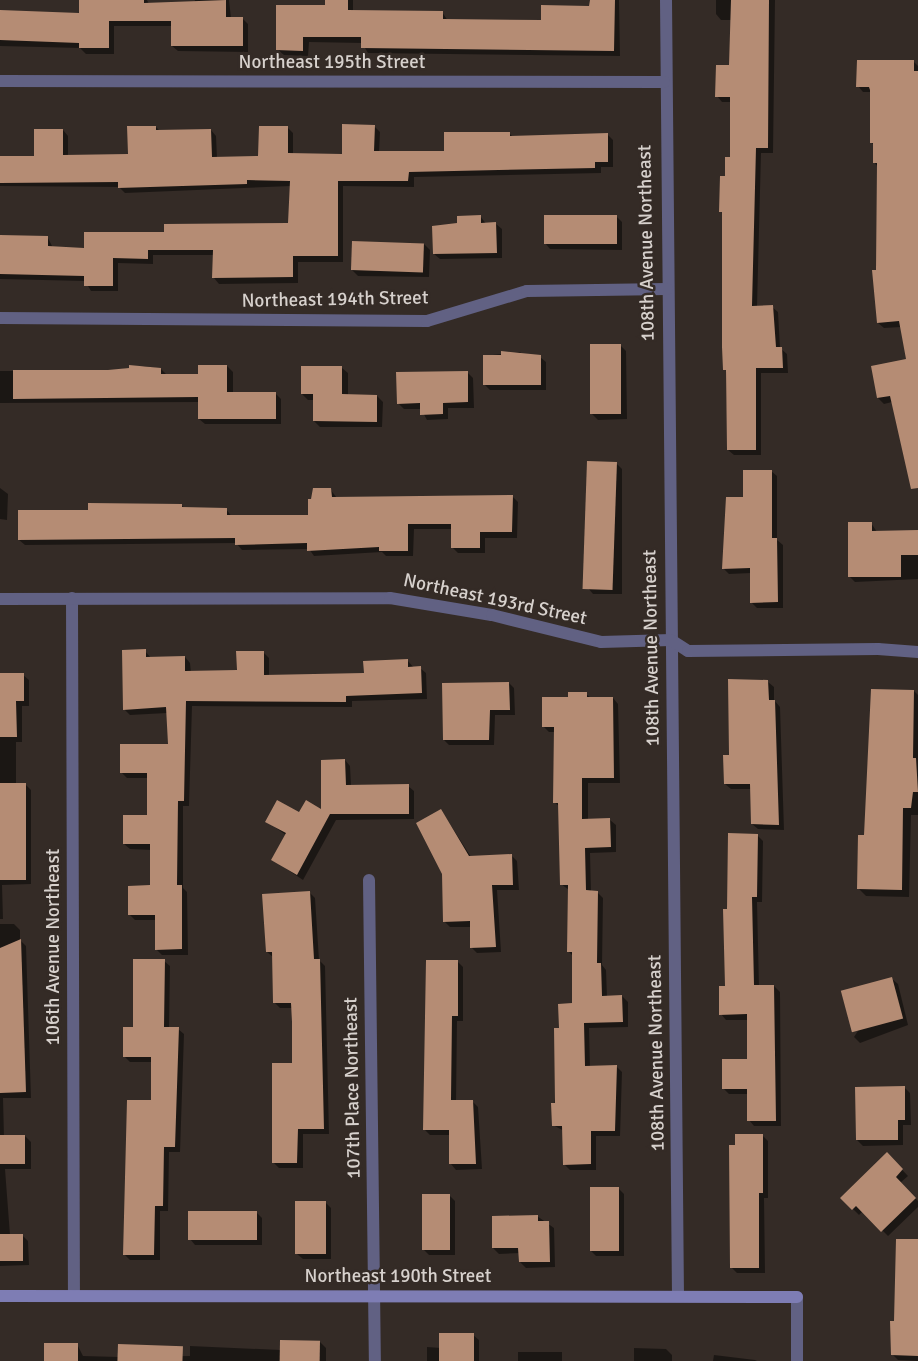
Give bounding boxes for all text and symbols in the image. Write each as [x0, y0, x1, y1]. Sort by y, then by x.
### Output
street label: Northeast 195th Street [239, 52, 425, 74]
street label: 108th Avenue Northeast [634, 144, 660, 342]
street label: Northeast 194th Street [241, 287, 429, 313]
street label: 108th Avenue Northeast [639, 549, 665, 747]
street label: Northeast 193rd Street [401, 569, 589, 631]
street label: 106th Avenue Northeast [43, 849, 65, 1045]
street label: 108th Avenue Northeast [644, 954, 670, 1152]
street label: 107th Place Northeast [340, 997, 366, 1179]
street label: Northeast 190th Street [305, 1266, 491, 1288]

